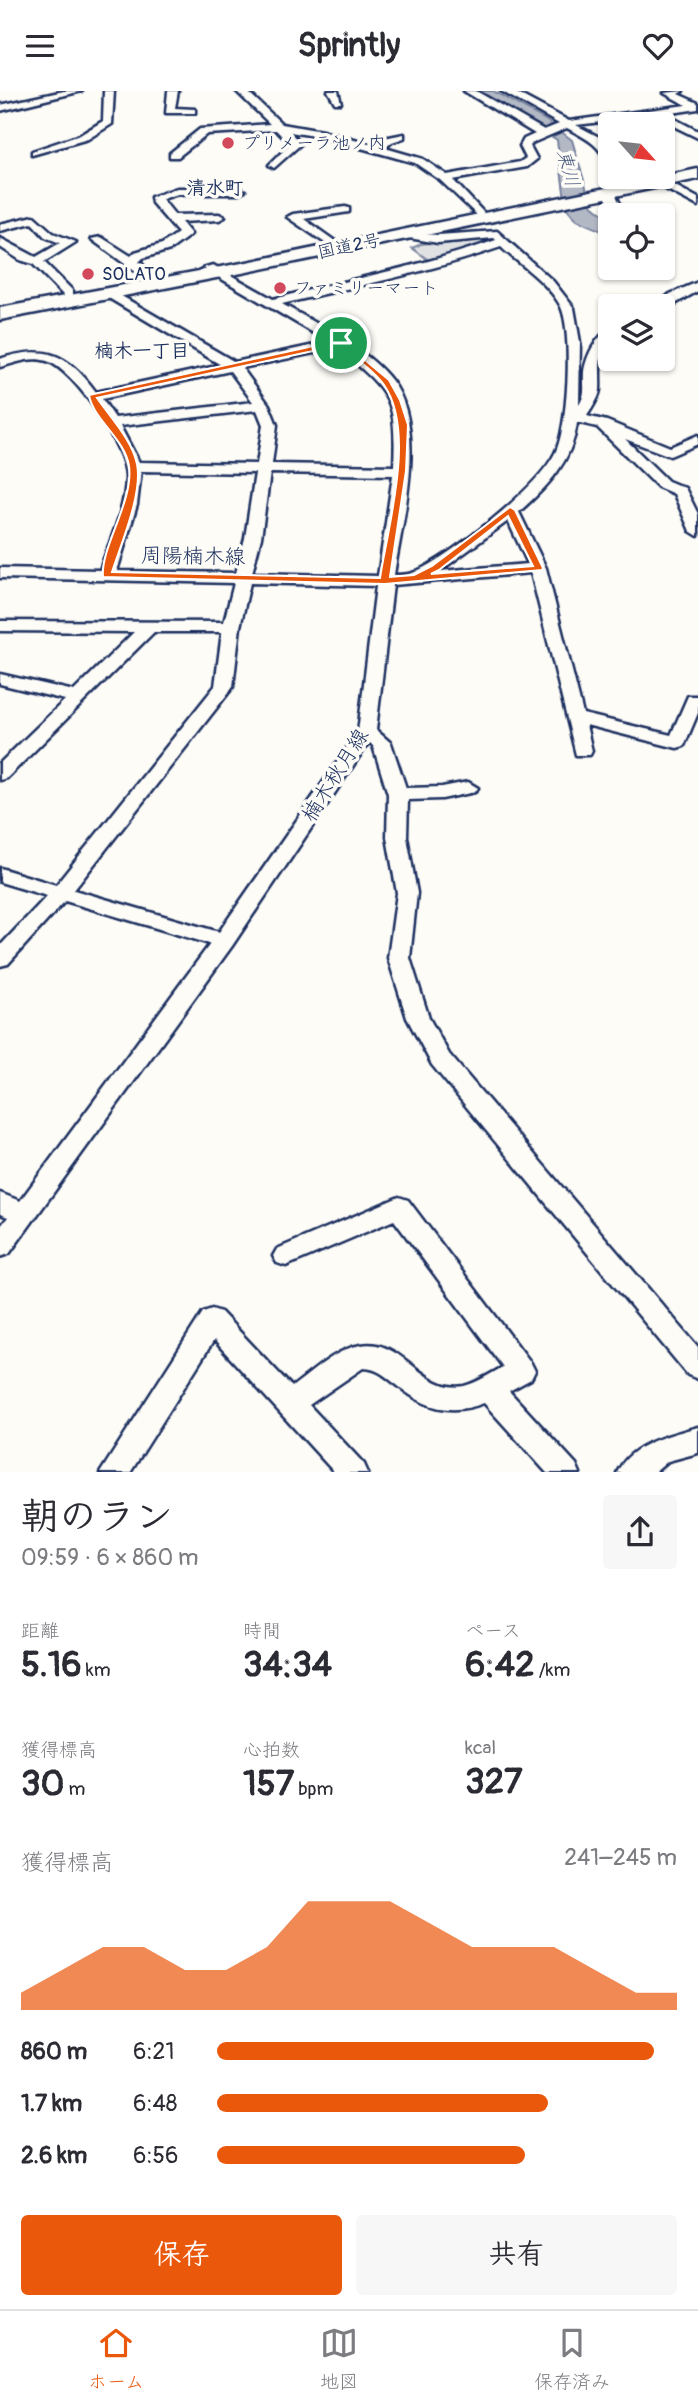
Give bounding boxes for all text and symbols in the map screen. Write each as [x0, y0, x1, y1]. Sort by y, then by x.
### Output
text: Sprintly [298, 26, 400, 66]
icon: menu [21, 27, 59, 65]
icon: heart [639, 27, 677, 65]
north arrow [598, 112, 676, 189]
map controls [598, 112, 675, 371]
place label: プリメーラ池ノ内 [242, 132, 386, 155]
marker: プリメーラ池ノ内 [220, 135, 236, 151]
water label: 東川 [552, 147, 585, 190]
district label: 清水町 [186, 176, 244, 200]
button: locate [598, 203, 675, 280]
street label: 国道2号 [315, 229, 383, 264]
place label: SOLATO [102, 263, 166, 286]
marker: SOLATO [80, 266, 96, 282]
place label: ファミリーマート [294, 277, 438, 300]
marker: ファミリーマート [272, 280, 288, 296]
button: layers [598, 294, 675, 371]
pin [311, 313, 371, 373]
icon: arrive [322, 324, 360, 362]
district label: 楠木一丁目 [94, 339, 190, 363]
street label: 周陽楠木線 [140, 542, 246, 571]
street label: 楠木秋月線 [296, 724, 375, 827]
text: 朝のラン [21, 1493, 173, 1541]
button: share [603, 1495, 677, 1569]
text: 09:59 · 6 × 860 m [21, 1543, 199, 1572]
text: 距離 [21, 1619, 59, 1643]
text: 時間 [243, 1619, 281, 1643]
text: ペース [465, 1619, 521, 1643]
text: 5.16 [21, 1643, 82, 1687]
text: 34:34 [243, 1643, 332, 1687]
text: 6:42 [465, 1643, 535, 1687]
text: km [82, 1658, 111, 1682]
text: /km [535, 1658, 570, 1682]
text: kcal [465, 1736, 496, 1760]
text: 獲得標高 [21, 1738, 97, 1762]
text: 心拍数 [243, 1738, 300, 1762]
text: 327 [465, 1760, 523, 1804]
text: 30 [21, 1762, 64, 1806]
text: 157 [243, 1762, 294, 1806]
text: m [64, 1777, 85, 1801]
text: bpm [294, 1777, 333, 1801]
text: 241–245 m [564, 1843, 677, 1872]
text: 獲得標高 [21, 1848, 113, 1877]
text: 860 m [21, 2037, 87, 2066]
text: 6:21 [133, 2037, 174, 2066]
text: 1.7 km [21, 2089, 82, 2118]
text: 6:48 [133, 2089, 177, 2118]
text: 2.6 km [21, 2141, 87, 2170]
text: 6:56 [133, 2141, 178, 2170]
button: 保存 [21, 2215, 342, 2295]
button: 共有 [356, 2215, 677, 2295]
tab: ホーム [88, 2324, 144, 2394]
tab: 地図 [320, 2324, 358, 2394]
tab: 保存済み [534, 2324, 610, 2394]

